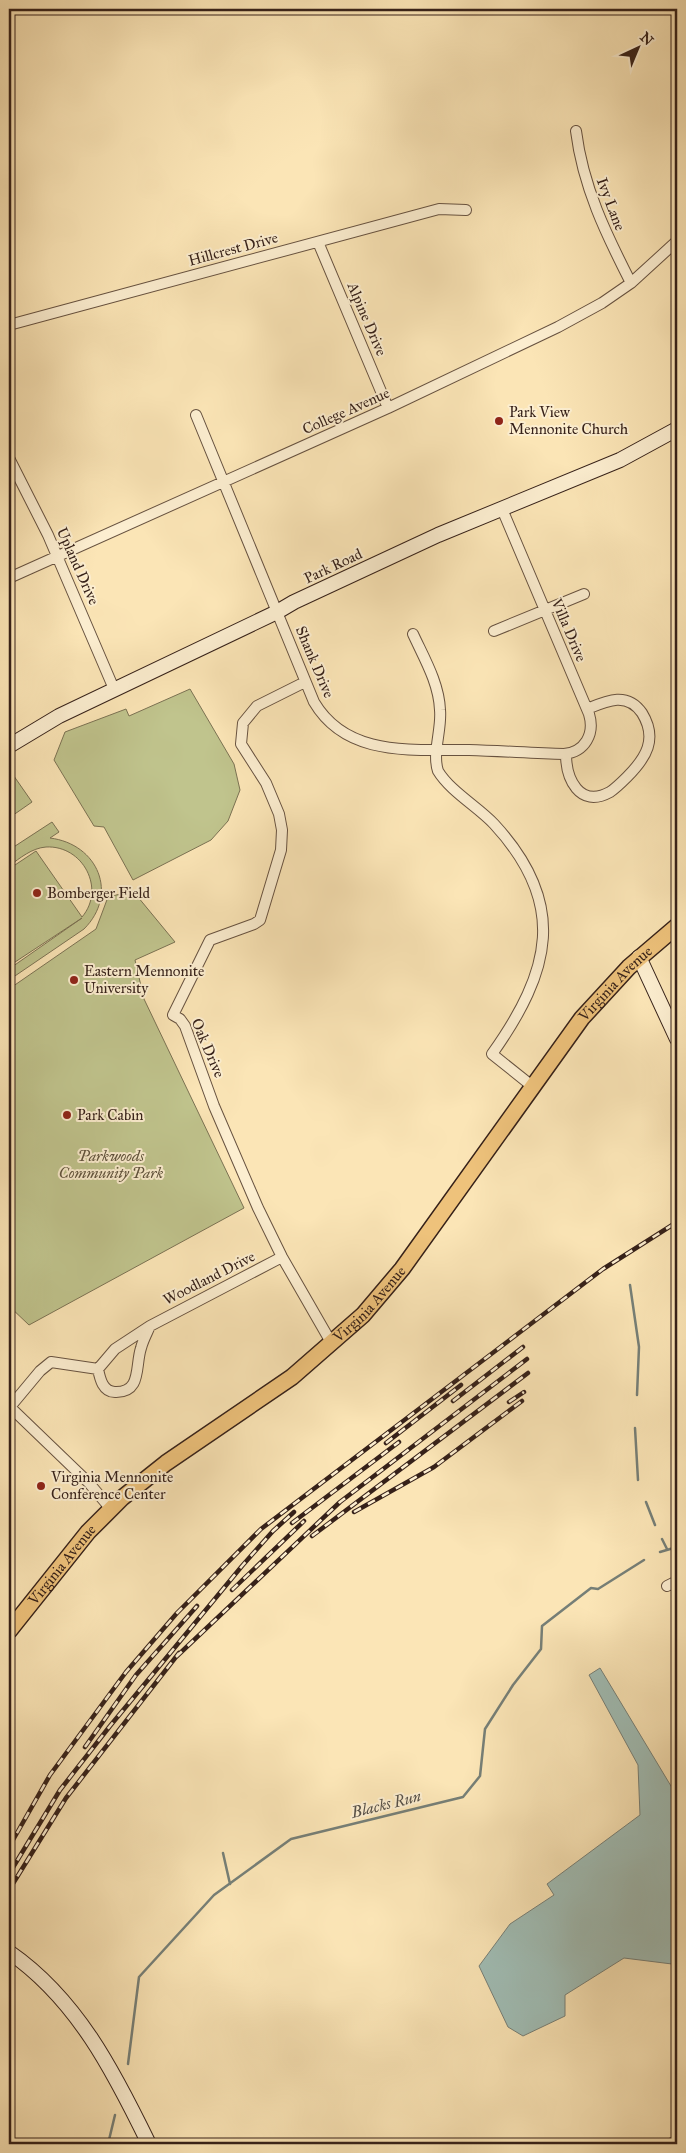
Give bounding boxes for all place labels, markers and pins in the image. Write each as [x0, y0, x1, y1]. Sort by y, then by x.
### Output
place label: Park View Mennonite Church [509, 403, 629, 438]
marker: Park View Mennonite Church [493, 415, 505, 427]
place label: Bomberger Field [47, 884, 150, 902]
marker: Bomberger Field [31, 887, 43, 899]
place label: Eastern Mennonite University [84, 962, 204, 997]
marker: Eastern Mennonite University [68, 974, 80, 986]
place label: Park Cabin [77, 1106, 143, 1124]
marker: Park Cabin [61, 1109, 73, 1121]
place label: Virginia Mennonite Conference Center [50, 1468, 173, 1503]
marker: Virginia Mennonite Conference Center [35, 1480, 47, 1492]

